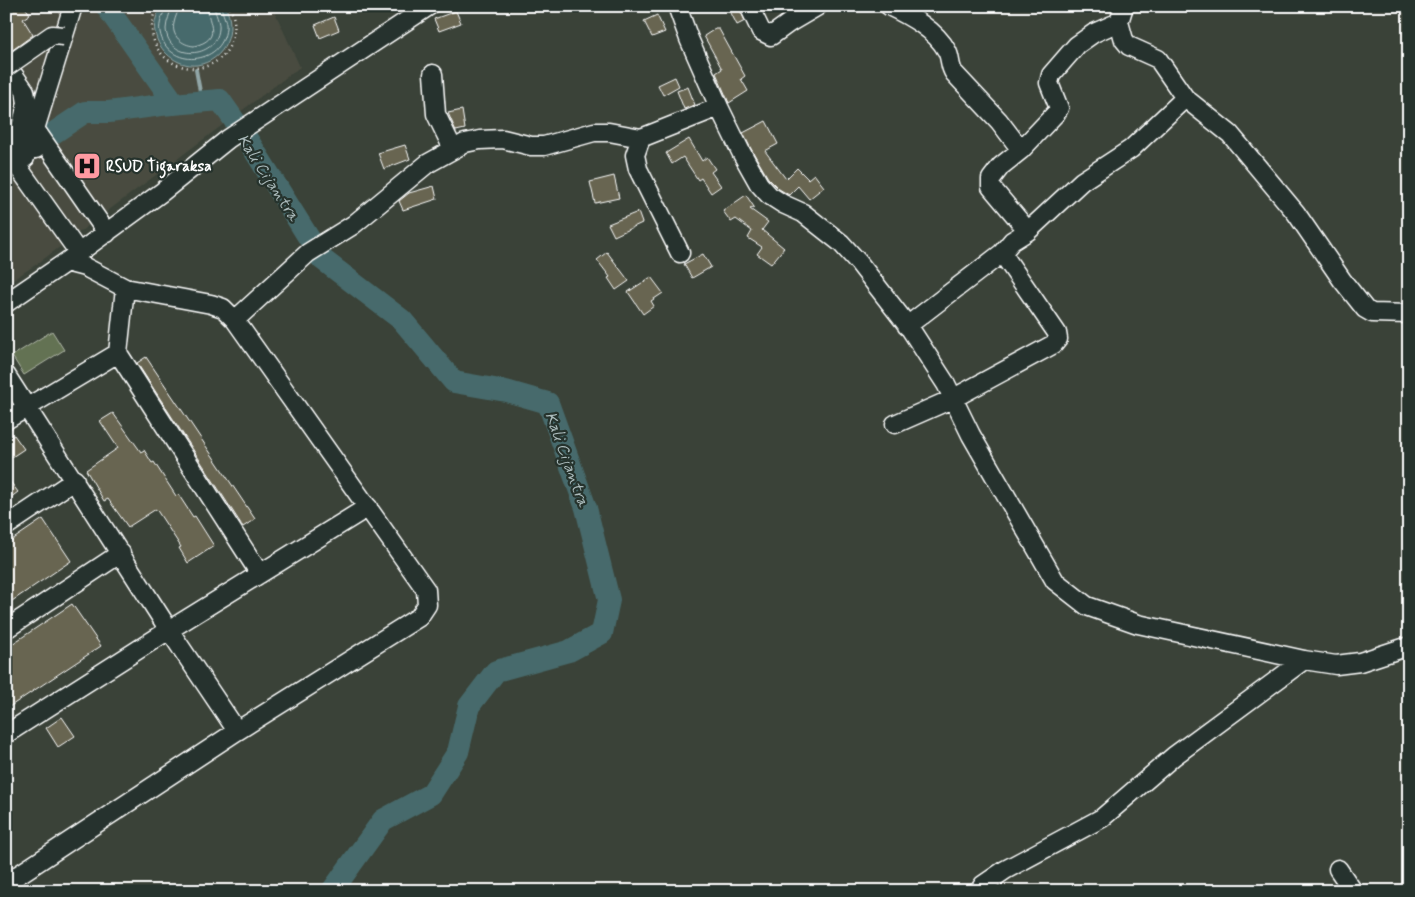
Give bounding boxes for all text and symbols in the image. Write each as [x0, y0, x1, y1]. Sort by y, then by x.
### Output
water label: Kali Cijantra [232, 130, 304, 226]
hospital icon: RSUD Tigaraksa [72, 151, 102, 181]
place label: RSUD Tigaraksa [106, 157, 212, 179]
water label: Kali Cijantra [540, 409, 594, 511]

